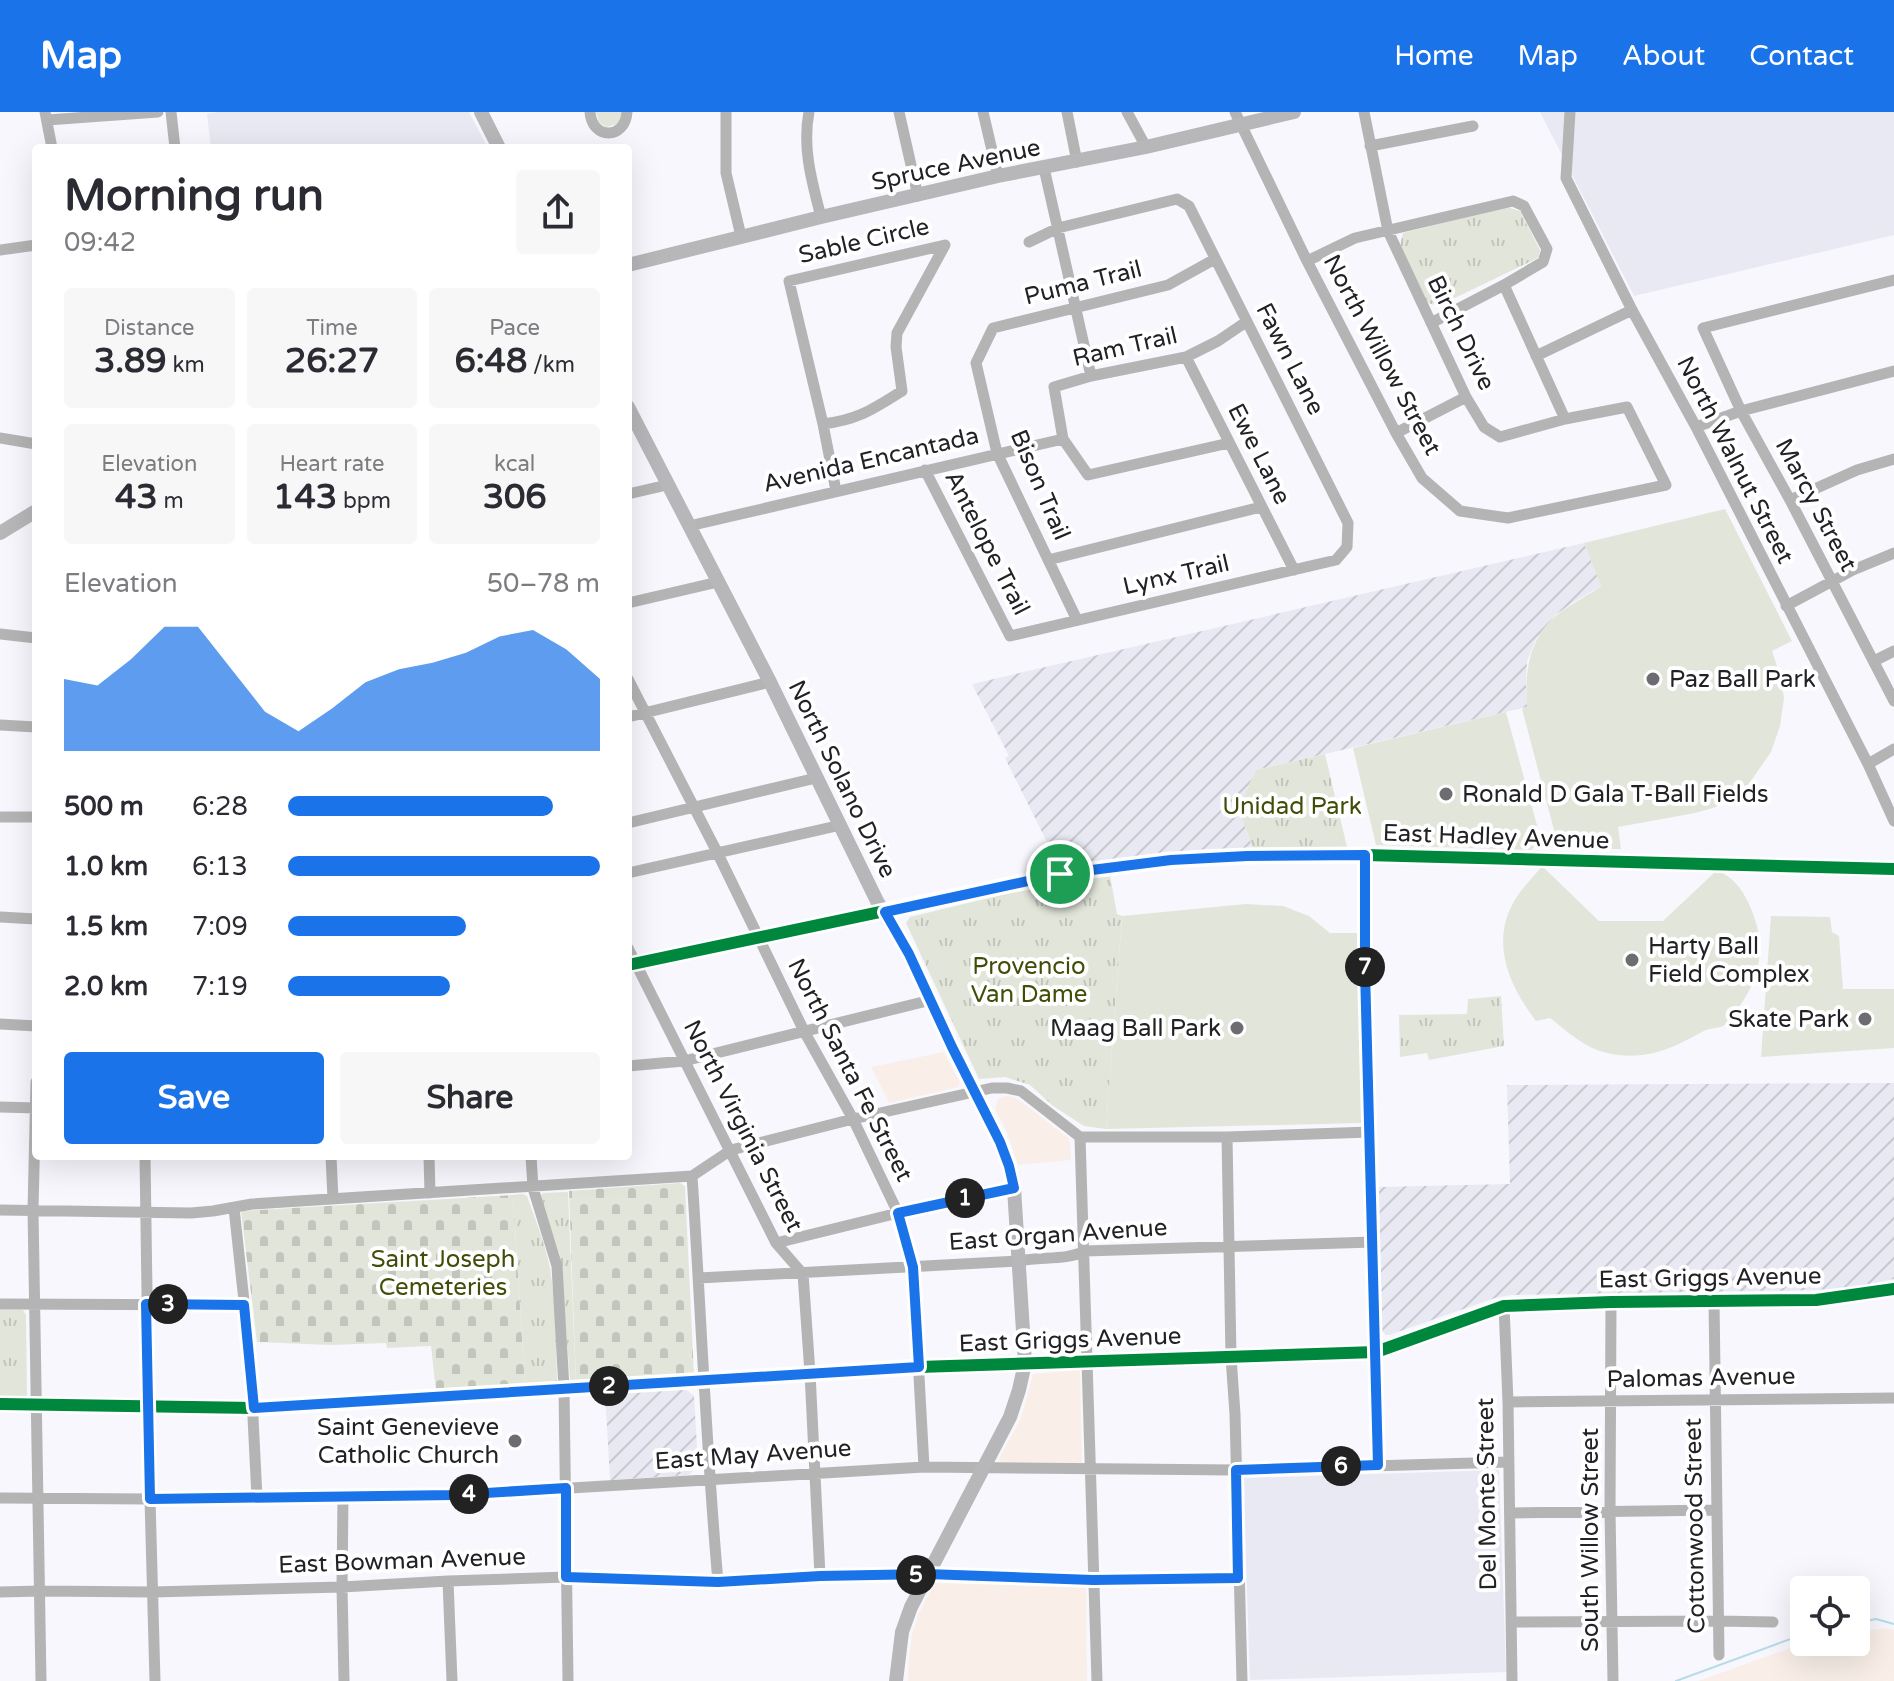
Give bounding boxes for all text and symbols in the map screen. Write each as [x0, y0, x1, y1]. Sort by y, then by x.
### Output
text: Map [40, 33, 122, 79]
text: Home [1394, 39, 1474, 73]
text: Map [1518, 39, 1578, 73]
text: About [1622, 39, 1705, 73]
text: Contact [1749, 39, 1854, 73]
street label: Spruce Avenue [869, 133, 1043, 197]
text: Morning run [64, 170, 324, 223]
button: share [516, 170, 600, 254]
street label: Sable Circle [796, 212, 932, 270]
text: 09:42 [64, 227, 136, 258]
street label: North Willow Street [1317, 250, 1447, 460]
street label: Puma Trail [1021, 254, 1145, 312]
street label: Birch Drive [1421, 271, 1501, 395]
street label: Fawn Lane [1250, 298, 1330, 420]
text: Distance [104, 315, 195, 341]
text: Time [306, 315, 358, 341]
text: Pace [489, 315, 540, 341]
street label: Ram Trail [1070, 321, 1180, 373]
text: 3.89 [94, 341, 167, 382]
text: 26:27 [285, 341, 379, 382]
text: 6:48 [454, 341, 527, 382]
text: km [167, 352, 205, 378]
text: /km [527, 352, 575, 378]
street label: North Walnut Street [1670, 352, 1800, 568]
street label: Ewe Lane [1221, 399, 1297, 509]
street label: Avenida Encantada [760, 421, 982, 499]
street label: Bison Trail [1004, 425, 1076, 545]
street label: Marcy Street [1769, 434, 1863, 576]
text: Elevation [101, 451, 197, 477]
text: Heart rate [280, 451, 384, 477]
text: kcal [494, 451, 535, 477]
street label: Antelope Trail [938, 466, 1036, 620]
text: 43 [115, 477, 158, 518]
text: 143 [273, 477, 337, 518]
text: 306 [483, 477, 547, 518]
text: m [158, 488, 184, 514]
text: bpm [337, 488, 391, 514]
street label: Lynx Trail [1120, 549, 1232, 601]
text: Elevation [64, 568, 178, 599]
text: 50–78 m [487, 568, 600, 599]
place label: Paz Ball Park [1669, 665, 1816, 694]
marker: Paz Ball Park [1644, 670, 1662, 688]
street label: North Solano Drive [782, 676, 902, 882]
place label: Ronald D Gala T-Ball Fields [1462, 780, 1768, 809]
marker: Ronald D Gala T-Ball Fields [1437, 785, 1455, 803]
text: 500 m [64, 791, 144, 822]
text: 6:28 [192, 791, 248, 822]
park label: Unidad Park [1222, 792, 1362, 821]
street label: East Hadley Avenue [1382, 819, 1610, 855]
pin [1026, 840, 1094, 908]
text: 1.0 km [64, 851, 148, 882]
text: 6:13 [192, 851, 248, 882]
icon: arrive [1038, 852, 1082, 896]
text: 1.5 km [64, 911, 148, 942]
text: 7:09 [192, 911, 248, 942]
place label: Harty Ball Field Complex [1648, 932, 1810, 989]
pin: 7 [1345, 947, 1385, 987]
marker: Harty Ball Field Complex [1623, 951, 1641, 969]
park label: Provencio Van Dame [971, 952, 1087, 1009]
street label: North Santa Fe Street [781, 954, 919, 1186]
text: 7 [1358, 954, 1372, 980]
text: 2.0 km [64, 971, 148, 1002]
text: 7:19 [192, 971, 248, 1002]
place label: Skate Park [1728, 1005, 1849, 1034]
marker: Skate Park [1856, 1010, 1874, 1028]
place label: Maag Ball Park [1050, 1014, 1221, 1043]
street label: North Virginia Street [677, 1015, 809, 1237]
marker: Maag Ball Park [1228, 1019, 1246, 1037]
button: Save [64, 1052, 324, 1144]
button: Share [340, 1052, 600, 1144]
pin: 1 [945, 1178, 985, 1218]
text: 1 [958, 1185, 972, 1211]
street label: East Organ Avenue [948, 1213, 1168, 1257]
park label: Saint Joseph Cemeteries [371, 1245, 515, 1302]
street label: East Griggs Avenue [1598, 1262, 1822, 1294]
pin: 3 [148, 1284, 188, 1324]
text: 3 [161, 1291, 175, 1317]
street label: East Griggs Avenue [958, 1322, 1182, 1358]
street label: Palomas Avenue [1606, 1362, 1796, 1394]
pin: 2 [589, 1366, 629, 1406]
text: 2 [602, 1373, 616, 1399]
street label: Del Monte Street [1471, 1397, 1503, 1591]
place label: Saint Genevieve Catholic Church [317, 1413, 499, 1470]
street label: Cottonwood Street [1679, 1418, 1711, 1634]
street label: South Willow Street [1576, 1428, 1605, 1652]
marker: Saint Genevieve Catholic Church [506, 1432, 524, 1450]
street label: East May Avenue [654, 1434, 852, 1476]
pin: 6 [1321, 1446, 1361, 1486]
text: 6 [1334, 1453, 1348, 1479]
pin: 4 [449, 1474, 489, 1514]
text: 4 [462, 1481, 476, 1507]
street label: East Bowman Avenue [278, 1542, 526, 1580]
pin: 5 [896, 1555, 936, 1595]
text: 5 [909, 1562, 923, 1588]
map controls [1790, 1576, 1870, 1656]
button: locate [1790, 1576, 1870, 1656]

